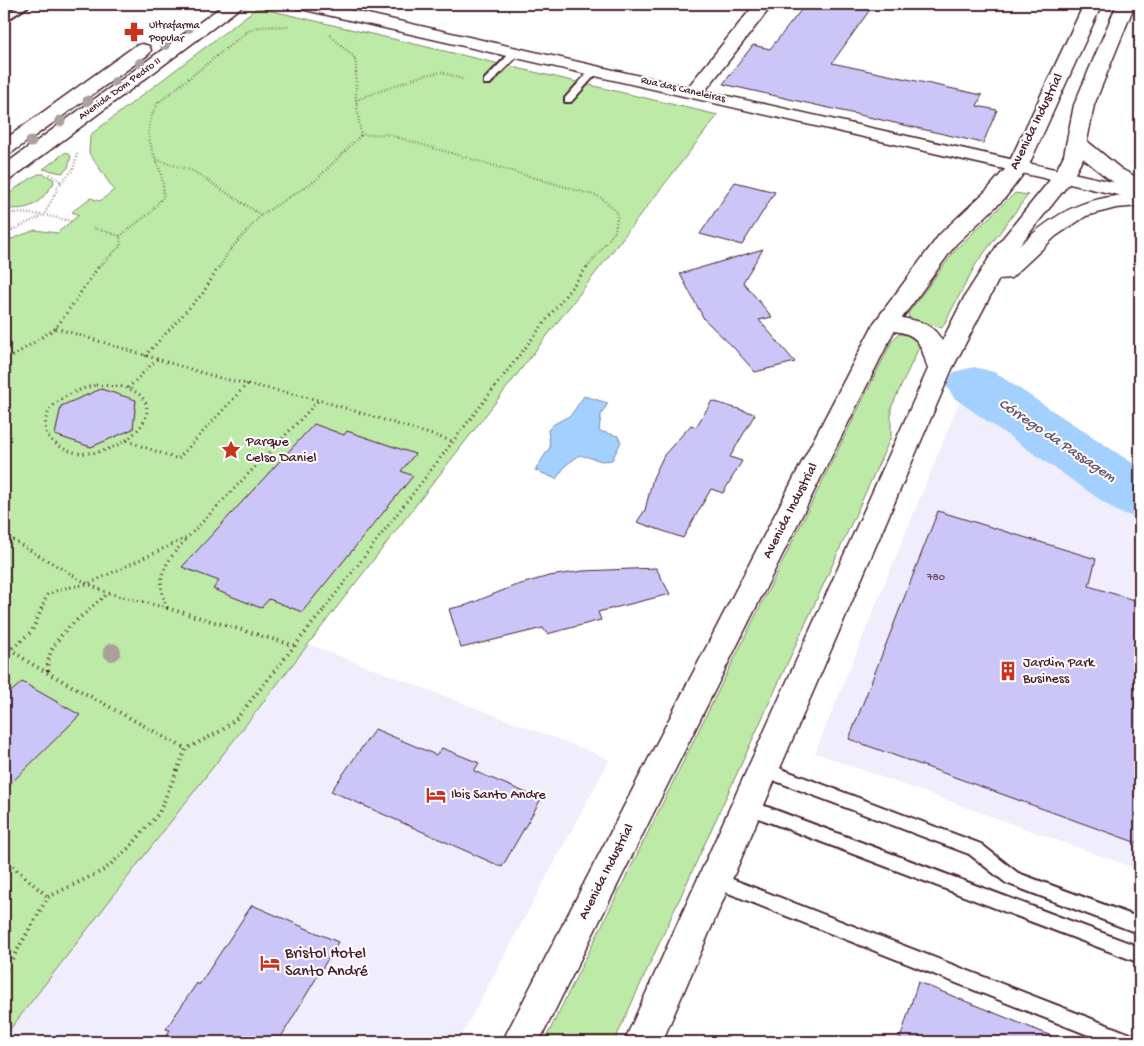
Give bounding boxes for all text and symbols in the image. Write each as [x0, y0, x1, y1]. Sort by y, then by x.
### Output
place label: Ultrafarma Popular [148, 19, 200, 45]
pharmacy icon: Ultrafarma Popular [123, 21, 145, 43]
street label: Avenida Dom Pedro II [77, 55, 164, 123]
street label: Avenida Industrial [1006, 71, 1068, 173]
street label: Rua das Caneleiras [640, 74, 727, 106]
water label: Córrego da Passagem [995, 395, 1119, 487]
place label: Parque Celso Daniel [245, 434, 317, 467]
place icon: Parque Celso Daniel [220, 439, 242, 461]
street label: Avenida Industrial [760, 460, 822, 562]
house number: 780 [926, 572, 945, 584]
place label: Jardim Park Business [1022, 655, 1096, 688]
building icon: Jardim Park Business [997, 660, 1019, 682]
hotel icon: Ibis Santo Andre [425, 784, 447, 806]
place label: Ibis Santo Andre [451, 787, 547, 804]
street label: Avenida Industrial [576, 821, 638, 923]
place label: Bristol Hotel Santo André [284, 945, 369, 982]
hotel icon: Bristol Hotel Santo André [259, 952, 281, 974]

